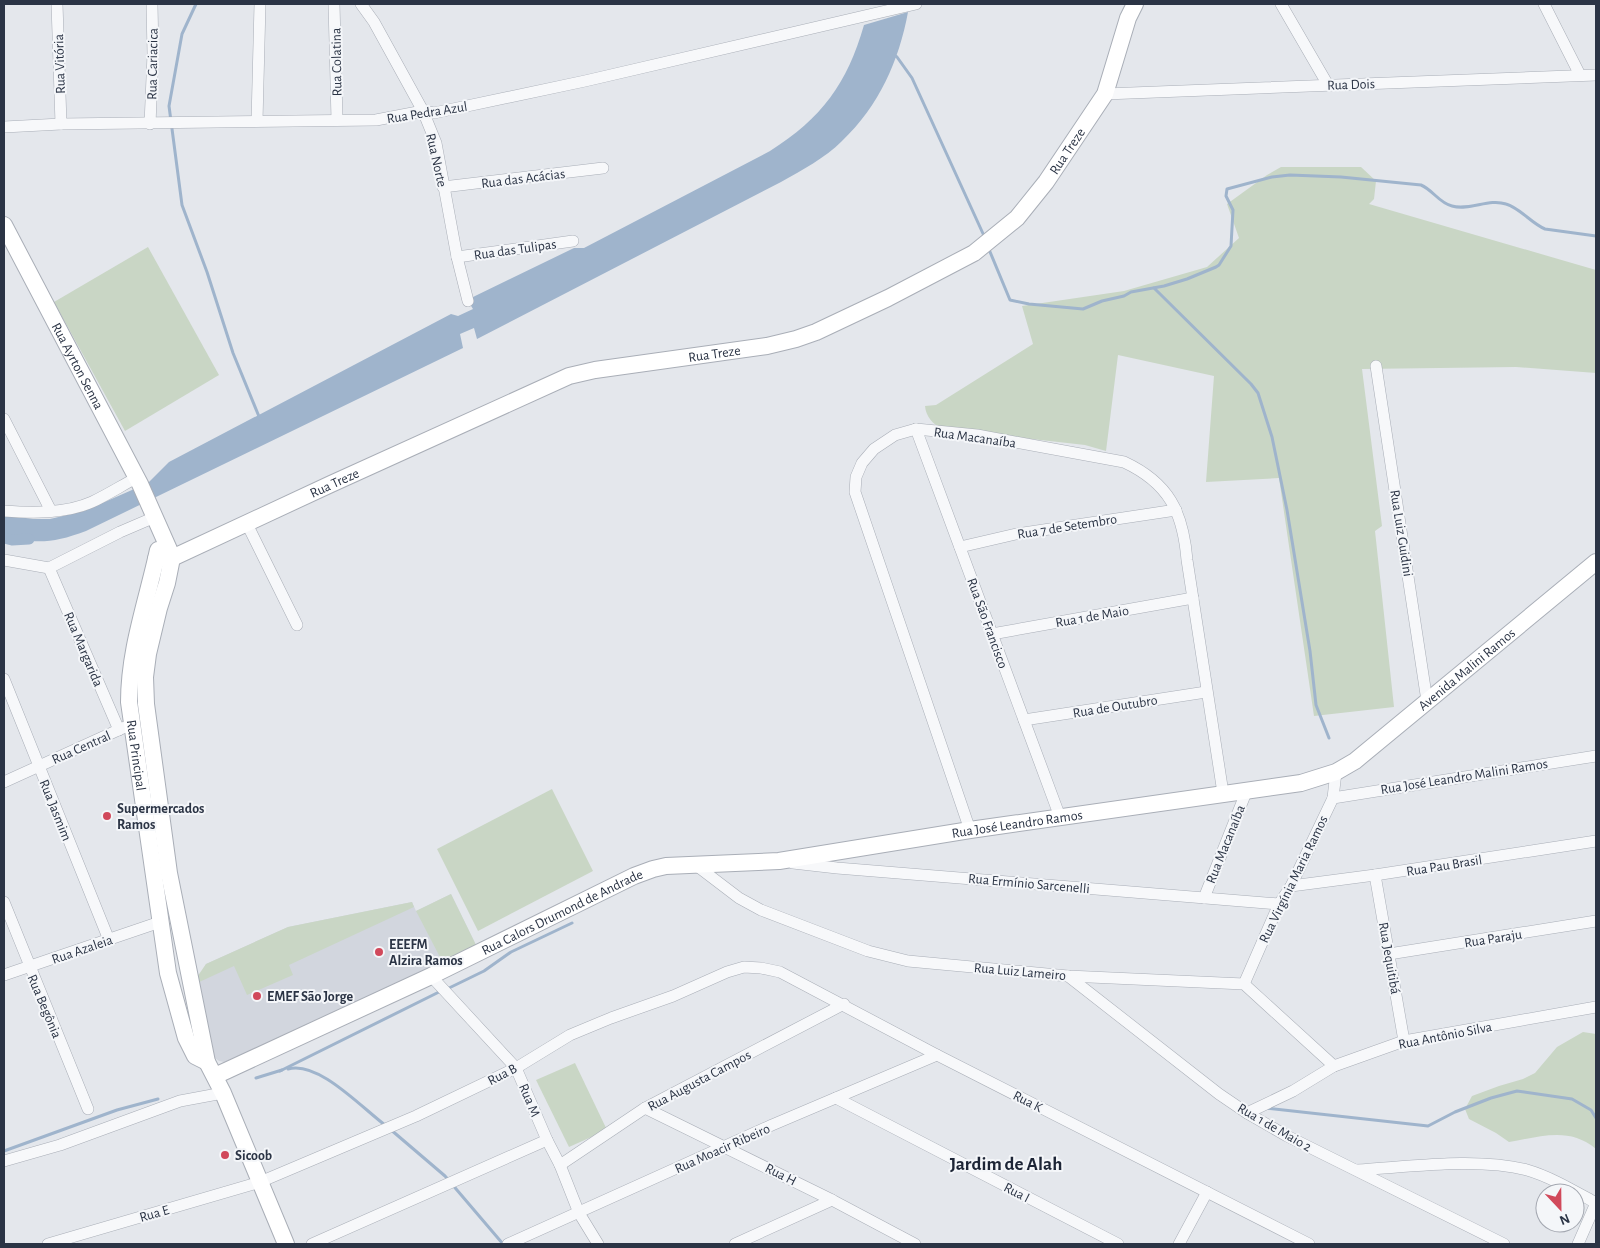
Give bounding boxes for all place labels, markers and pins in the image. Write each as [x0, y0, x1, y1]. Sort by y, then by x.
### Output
place label: Supermercados Ramos [117, 802, 204, 832]
marker: Supermercados Ramos [101, 810, 113, 822]
place label: EEEFM Alzira Ramos [389, 938, 463, 968]
marker: EEEFM Alzira Ramos [373, 946, 385, 958]
marker: EMEF São Jorge [251, 990, 263, 1002]
place label: EMEF São Jorge [267, 990, 353, 1004]
marker: Sicoob [219, 1149, 231, 1161]
place label: Sicoob [235, 1149, 272, 1163]

